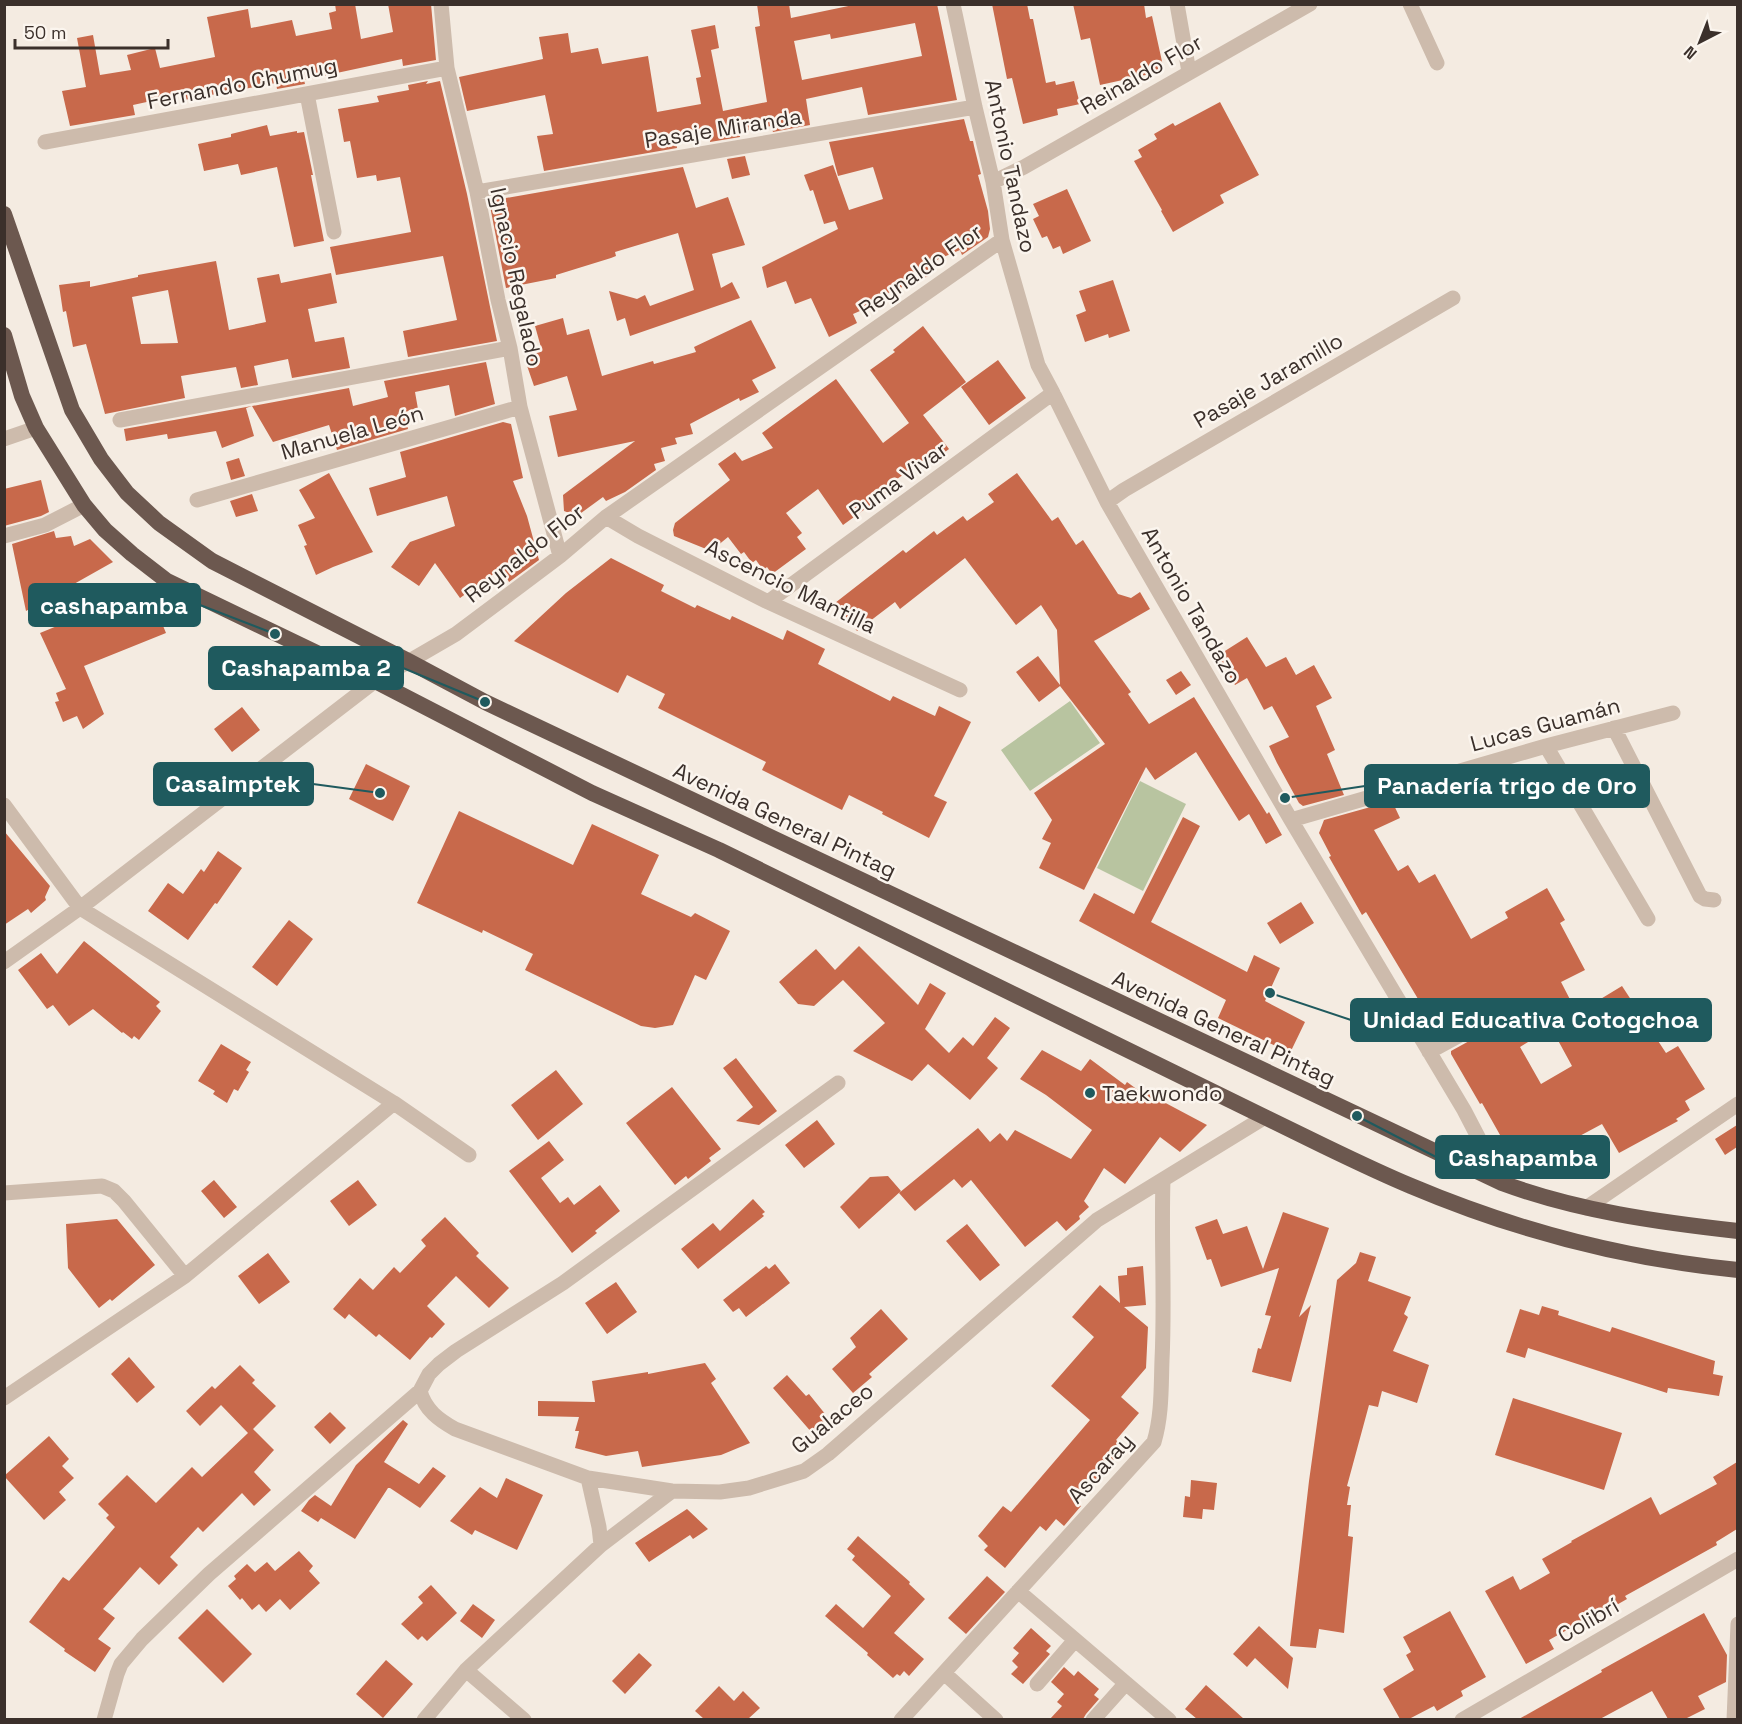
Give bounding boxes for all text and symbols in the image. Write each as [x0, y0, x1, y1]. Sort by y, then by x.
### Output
scale bar [15, 12, 168, 50]
north arrow [1670, 12, 1730, 72]
text: 50 m [24, 21, 66, 44]
street label: Reinaldo Flor [1075, 28, 1207, 120]
text: N [1679, 41, 1701, 64]
street label: Fernando Chumug [144, 51, 340, 115]
street label: Antonio Tandazo [979, 77, 1043, 255]
street label: Pasaje Miranda [642, 102, 804, 154]
street label: Ignacio Regalado [484, 185, 550, 369]
street label: Reynaldo Flor [853, 217, 987, 323]
street label: Pasaje Jaramillo [1188, 326, 1348, 434]
street label: Manuela León [277, 398, 427, 466]
street label: Puma Vivar [843, 435, 953, 525]
street label: Reynaldo Flor [458, 497, 590, 609]
street label: Antonio Tandazo [1136, 522, 1248, 688]
street label: Ascencio Mantilla [701, 532, 881, 640]
callout: cashapamba [29, 584, 200, 626]
text: cashapamba [40, 590, 188, 621]
callout: Cashapamba 2 [209, 647, 403, 689]
text: Cashapamba 2 [221, 652, 391, 683]
street label: Lucas Guamán [1467, 691, 1623, 757]
street label: Avenida General Pintag [669, 756, 901, 884]
callout: Casaimptek [154, 763, 313, 805]
callout: Panadería trigo de Oro [1365, 765, 1649, 807]
text: Casaimptek [165, 768, 301, 799]
text: Panadería trigo de Oro [1377, 770, 1637, 801]
street label: Avenida General Pintag [1108, 964, 1340, 1092]
callout: Unidad Educativa Cotogchoa [1351, 999, 1711, 1041]
text: Unidad Educativa Cotogchoa [1363, 1004, 1699, 1035]
place label: Taekwondo [1102, 1079, 1222, 1107]
marker: Taekwondo [1083, 1086, 1097, 1100]
callout: Cashapamba [1436, 1136, 1609, 1178]
text: Cashapamba [1448, 1142, 1598, 1173]
street label: Gualaceo [785, 1376, 879, 1460]
street label: Ascaray [1061, 1427, 1139, 1509]
street label: Colibrí [1552, 1591, 1624, 1649]

